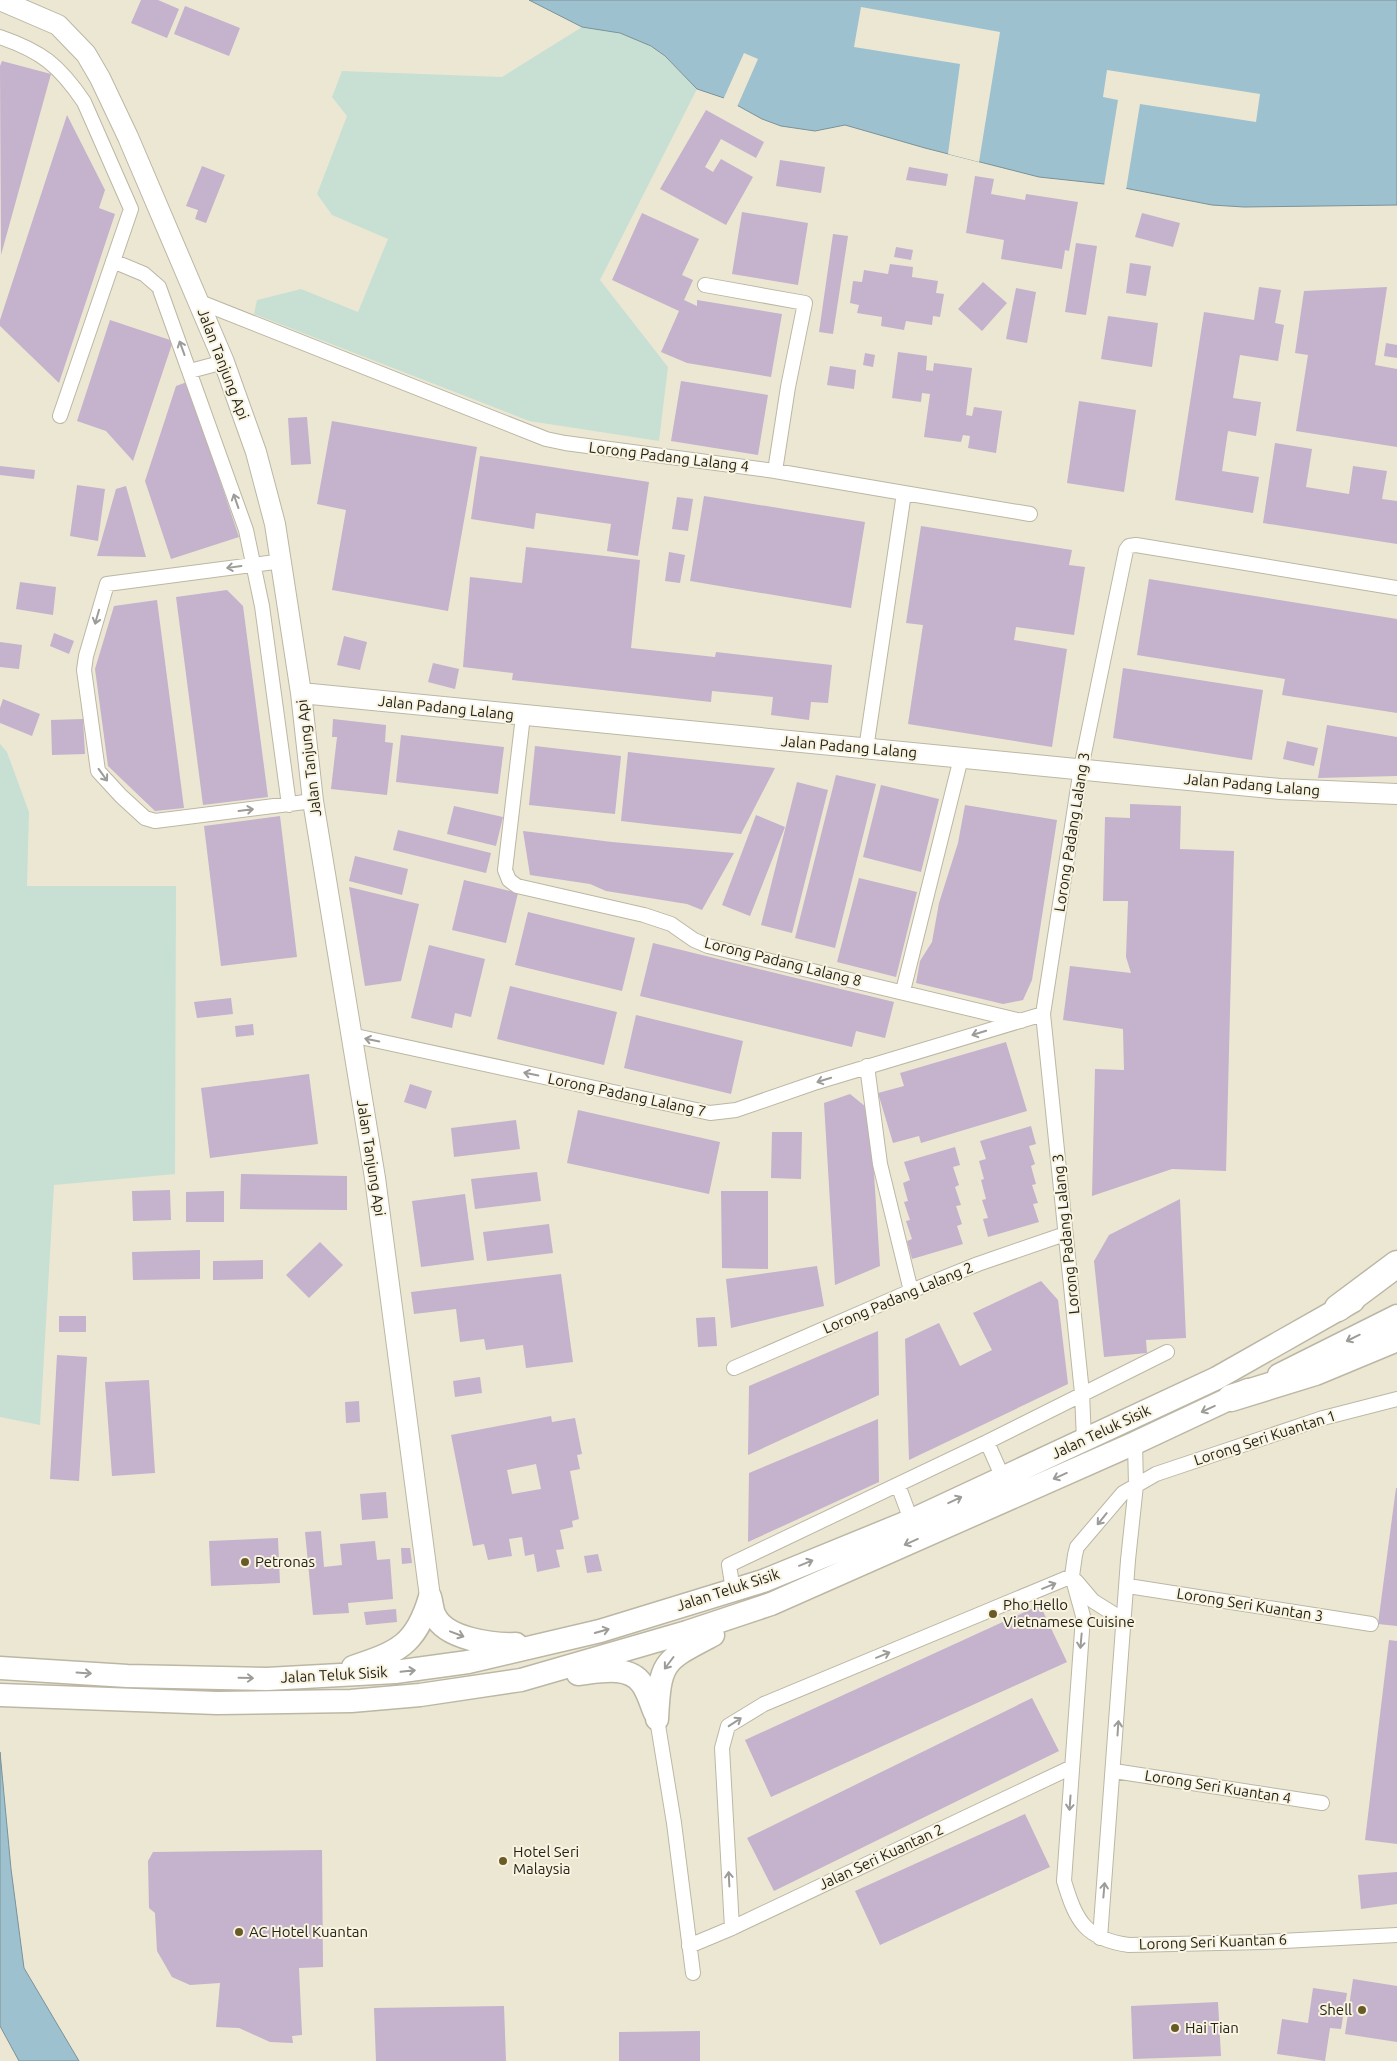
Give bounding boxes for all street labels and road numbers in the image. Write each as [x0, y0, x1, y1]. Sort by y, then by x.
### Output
street label: Jalan Tanjung Api [194, 306, 253, 422]
street label: Lorong Padang Lalang 4 [588, 438, 750, 475]
street label: Jalan Padang Lalang [377, 692, 515, 723]
street label: Jalan Tanjung Api [293, 699, 324, 818]
street label: Jalan Padang Lalang [780, 732, 918, 761]
street label: Lorong Padang Lalang 3 [1050, 751, 1093, 913]
street label: Jalan Padang Lalang [1183, 770, 1321, 799]
street label: Lorong Padang Lalang 8 [703, 934, 863, 989]
street label: Lorong Padang Lalang 7 [546, 1069, 708, 1120]
street label: Jalan Tanjung Api [354, 1098, 389, 1217]
street label: Lorong Padang Lalang 3 [1049, 1153, 1082, 1315]
street label: Lorong Padang Lalang 2 [820, 1258, 975, 1337]
street label: Jalan Teluk Sisik [1049, 1401, 1153, 1462]
street label: Lorong Seri Kuantan 1 [1192, 1407, 1338, 1469]
street label: Jalan Teluk Sisik [674, 1565, 782, 1614]
street label: Lorong Seri Kuantan 3 [1175, 1585, 1325, 1625]
street label: Jalan Teluk Sisik [280, 1663, 388, 1686]
street label: Lorong Seri Kuantan 4 [1143, 1767, 1293, 1807]
street label: Jalan Seri Kuantan 2 [816, 1820, 946, 1893]
street label: Lorong Seri Kuantan 6 [1139, 1930, 1287, 1953]

